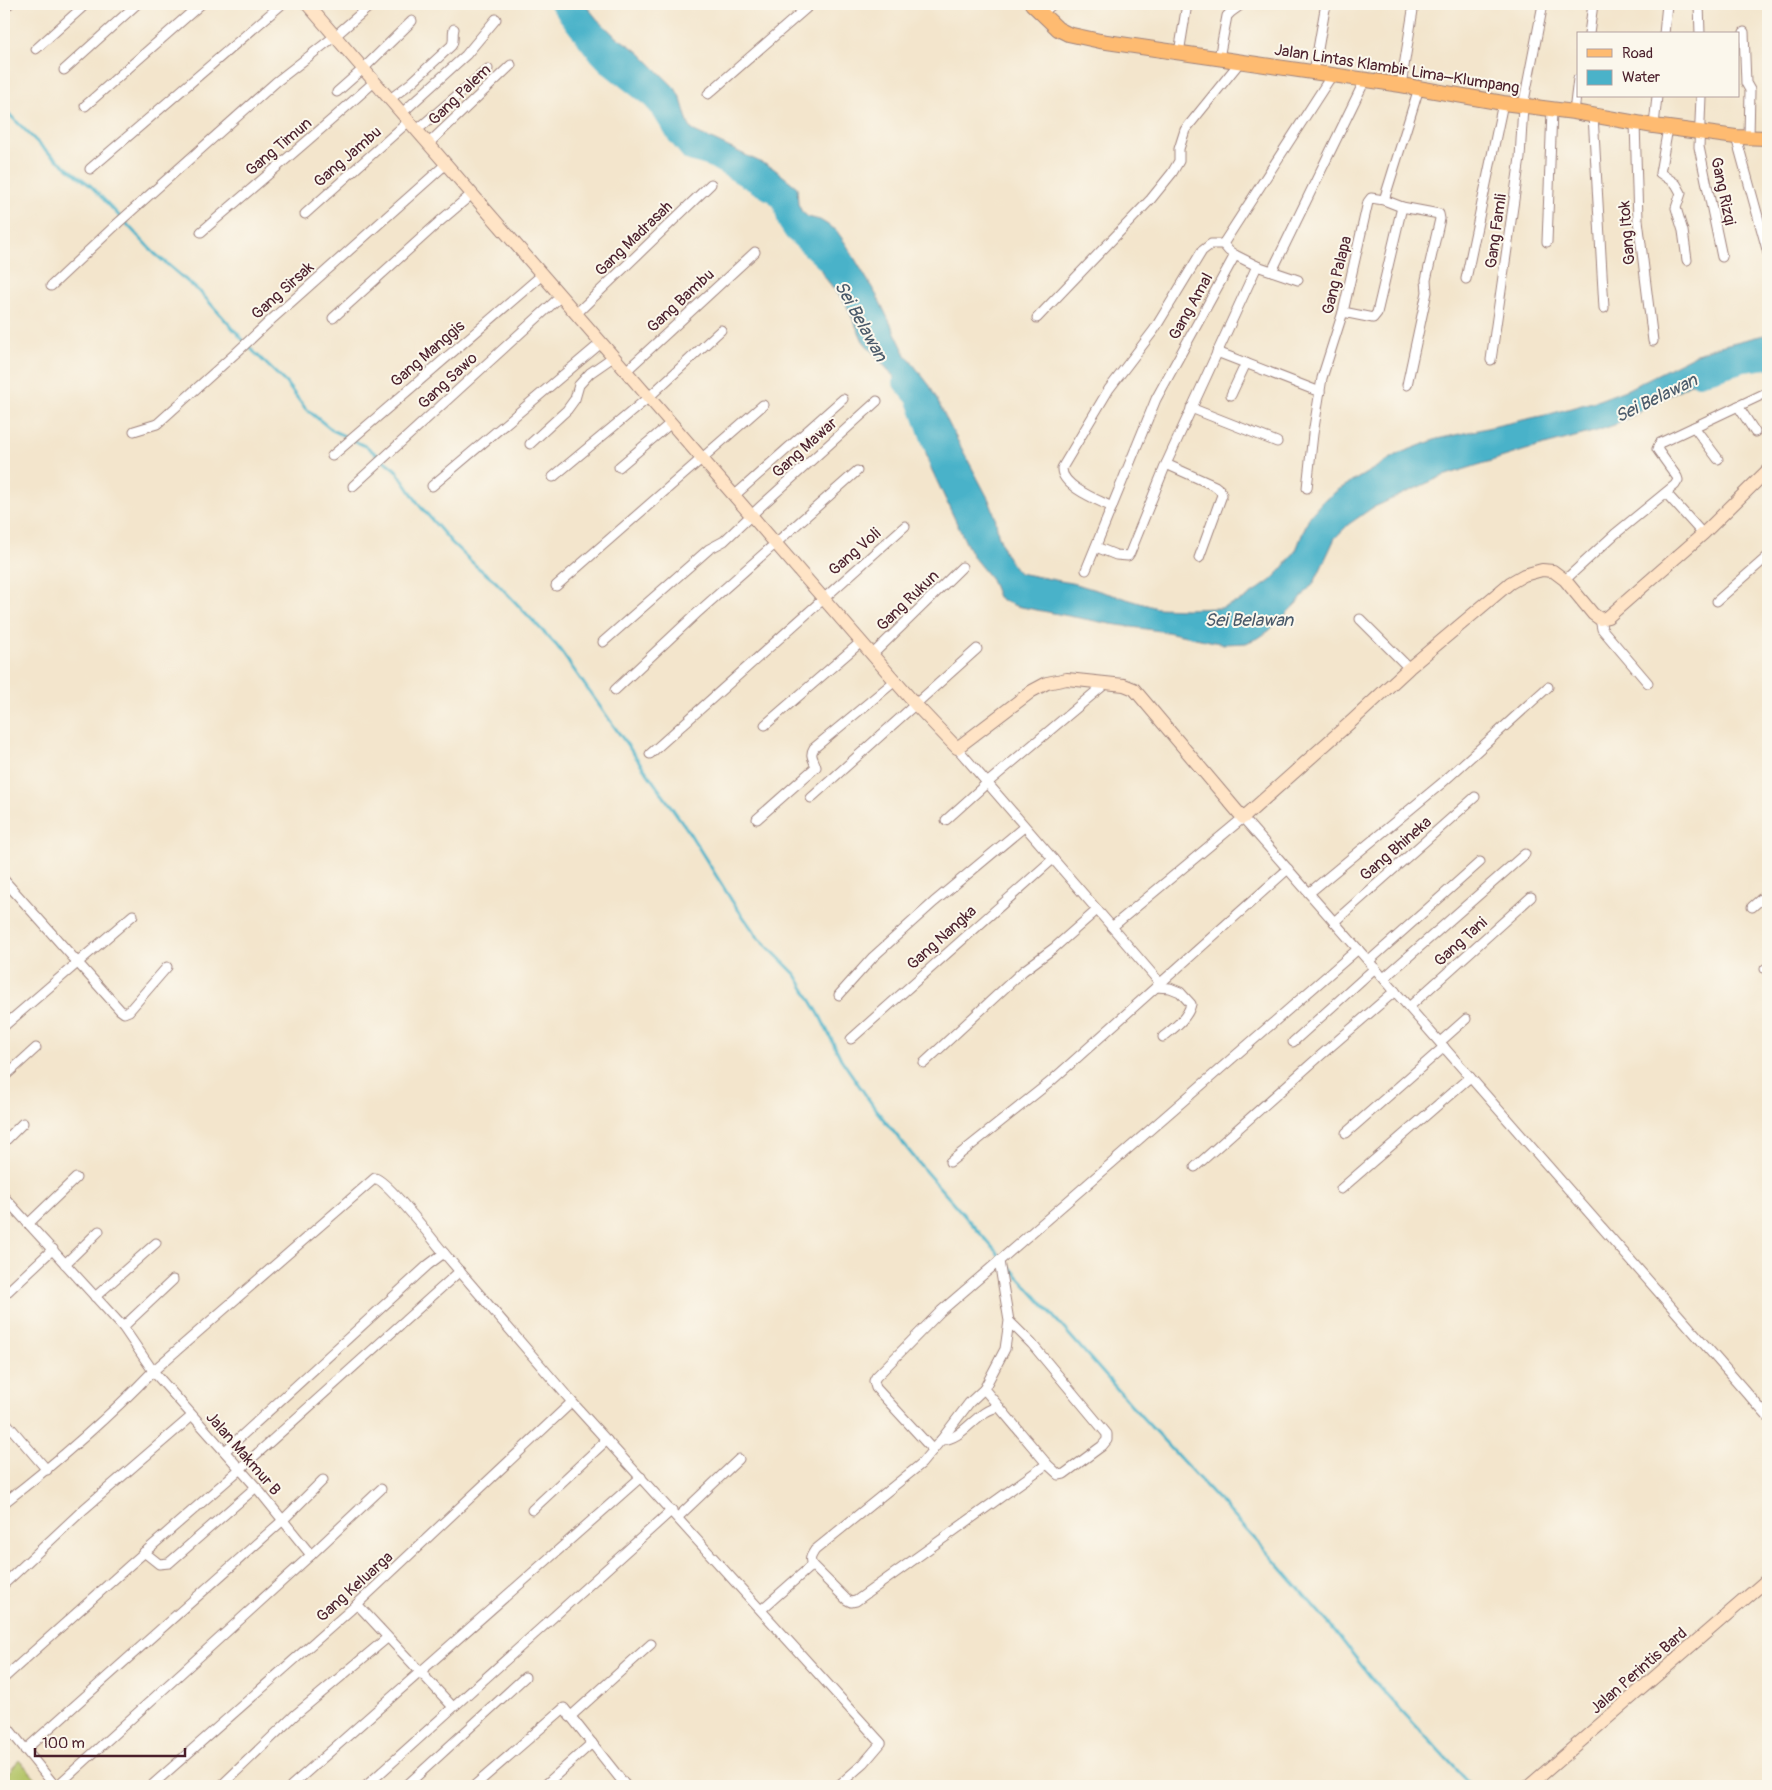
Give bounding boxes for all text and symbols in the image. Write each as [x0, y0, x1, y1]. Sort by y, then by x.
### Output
legend [1577, 32, 1740, 98]
street label: Jalan Lintas Klambir Lima–Klumpang [1273, 40, 1521, 98]
text: Road [1622, 44, 1653, 63]
street label: Gang Palem [424, 60, 495, 130]
text: Water [1622, 68, 1661, 87]
street label: Gang Timun [241, 113, 316, 180]
street label: Gang Jambu [310, 122, 386, 192]
street label: Gang Rizqi [1706, 155, 1740, 227]
street label: Gang Famli [1481, 192, 1511, 270]
street label: Gang Madrasah [591, 197, 677, 281]
street label: Gang Itok [1614, 200, 1640, 266]
street label: Gang Palapa [1318, 234, 1356, 316]
street label: Gang Sirsak [247, 257, 318, 324]
street label: Gang Bambu [643, 265, 718, 337]
street label: Gang Amal [1164, 269, 1217, 344]
water label: Sei Belawan [829, 277, 892, 366]
street label: Gang Manggis [386, 316, 469, 391]
street label: Gang Sawo [414, 348, 482, 413]
water label: Sei Belawan [1611, 368, 1702, 428]
street label: Gang Mawar [768, 413, 842, 482]
street label: Gang Voli [824, 523, 885, 580]
street label: Gang Rukun [872, 566, 943, 635]
water label: Sei Belawan [1205, 609, 1294, 632]
street label: Gang Bhineka [1356, 812, 1436, 885]
street label: Gang Nangka [903, 901, 981, 974]
street label: Gang Tani [1430, 912, 1492, 971]
street label: Jalan Makmur B [201, 1408, 285, 1500]
street label: Gang Keluarga [312, 1547, 397, 1626]
street label: Jalan Perintis Bard [1586, 1623, 1691, 1718]
scale bar [35, 1725, 185, 1757]
text: 100 m [42, 1734, 85, 1753]

